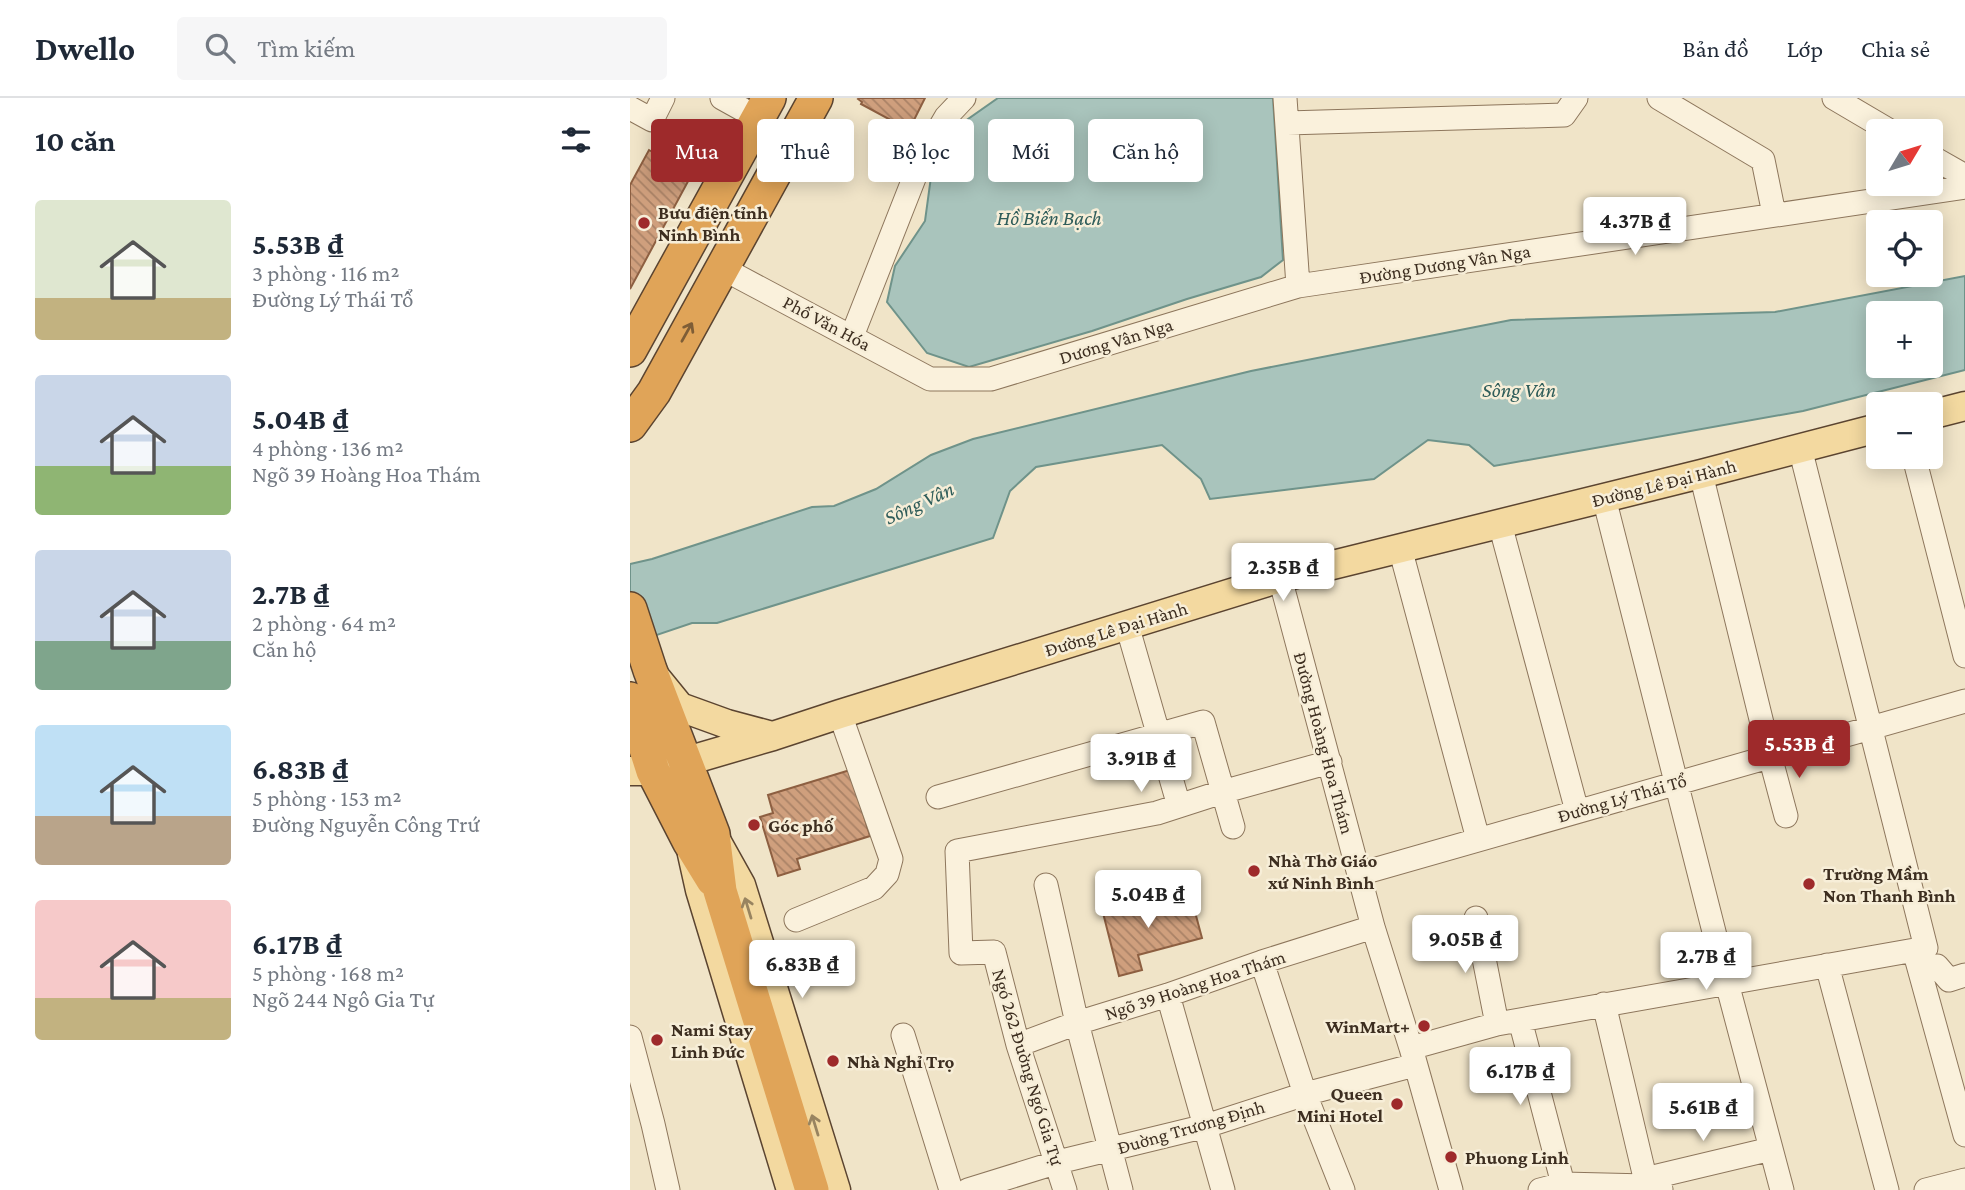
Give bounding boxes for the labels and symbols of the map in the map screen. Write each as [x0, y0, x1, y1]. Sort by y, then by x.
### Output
north arrow [1866, 119, 1942, 196]
pin: 4.37B ₫ [1570, 198, 1700, 257]
place label: Bưu điện tỉnh Ninh Bình [658, 202, 768, 245]
water label: Hồ Biển Bạch [996, 206, 1102, 230]
marker: Bưu điện tỉnh Ninh Bình [636, 215, 652, 231]
street label: Đường Dương Vân Nga [1358, 240, 1532, 288]
street label: Phố Văn Hóa [780, 291, 874, 355]
street label: Dương Vân Nga [1057, 314, 1176, 368]
one-way arrow [680, 323, 694, 343]
water label: Sông Vân [1482, 378, 1556, 402]
street label: Đường Lê Đại Hành [1590, 455, 1738, 511]
water label: Sông Vân [880, 476, 958, 530]
pin: 2.35B ₫ [1218, 544, 1348, 603]
street label: Đường Lê Đại Hành [1042, 597, 1190, 661]
street label: Đường Hoàng Hoa Thám [1290, 650, 1358, 836]
pin: 5.53B ₫ [1734, 720, 1864, 780]
pin: 3.91B ₫ [1076, 734, 1206, 794]
street label: Đường Lý Thái Tổ [1555, 770, 1689, 826]
place label: Góc phố [768, 815, 835, 836]
marker: Góc phố [746, 817, 762, 833]
place label: Nhà Thờ Giáo xứ Ninh Bình [1268, 850, 1378, 893]
marker: Nhà Thờ Giáo xứ Ninh Bình [1246, 863, 1262, 879]
place label: Trường Mầm Non Thanh Bình [1823, 863, 1956, 906]
pin: 5.04B ₫ [1083, 870, 1213, 930]
marker: Trường Mầm Non Thanh Bình [1801, 876, 1817, 892]
one-way arrow [741, 897, 753, 919]
pin: 9.05B ₫ [1400, 916, 1530, 975]
pin: 2.7B ₫ [1649, 932, 1763, 992]
pin: 6.83B ₫ [737, 940, 867, 1000]
street label: Ngõ 39 Hoàng Hoa Thám [1102, 946, 1288, 1024]
street label: Ngó 262 Đuờng Ngó Gia Tự [988, 966, 1068, 1169]
place label: WinMart+ [1325, 1016, 1410, 1037]
marker: WinMart+ [1416, 1018, 1432, 1034]
place label: Nami Stay Linh Đức [671, 1019, 754, 1062]
marker: Nami Stay Linh Đức [649, 1032, 665, 1048]
pin: 6.17B ₫ [1455, 1048, 1585, 1107]
place label: Nhà Nghỉ Trọ [847, 1051, 955, 1072]
marker: Nhà Nghỉ Trọ [825, 1053, 841, 1069]
place label: Queen Mini Hotel [1297, 1083, 1383, 1126]
pin: 5.61B ₫ [1638, 1084, 1768, 1143]
street label: Đuờng Trương Định [1115, 1096, 1267, 1158]
marker: Queen Mini Hotel [1389, 1096, 1405, 1112]
one-way arrow [808, 1114, 821, 1136]
place label: Phuong Linh [1465, 1147, 1569, 1168]
marker: Phuong Linh [1443, 1149, 1459, 1165]

